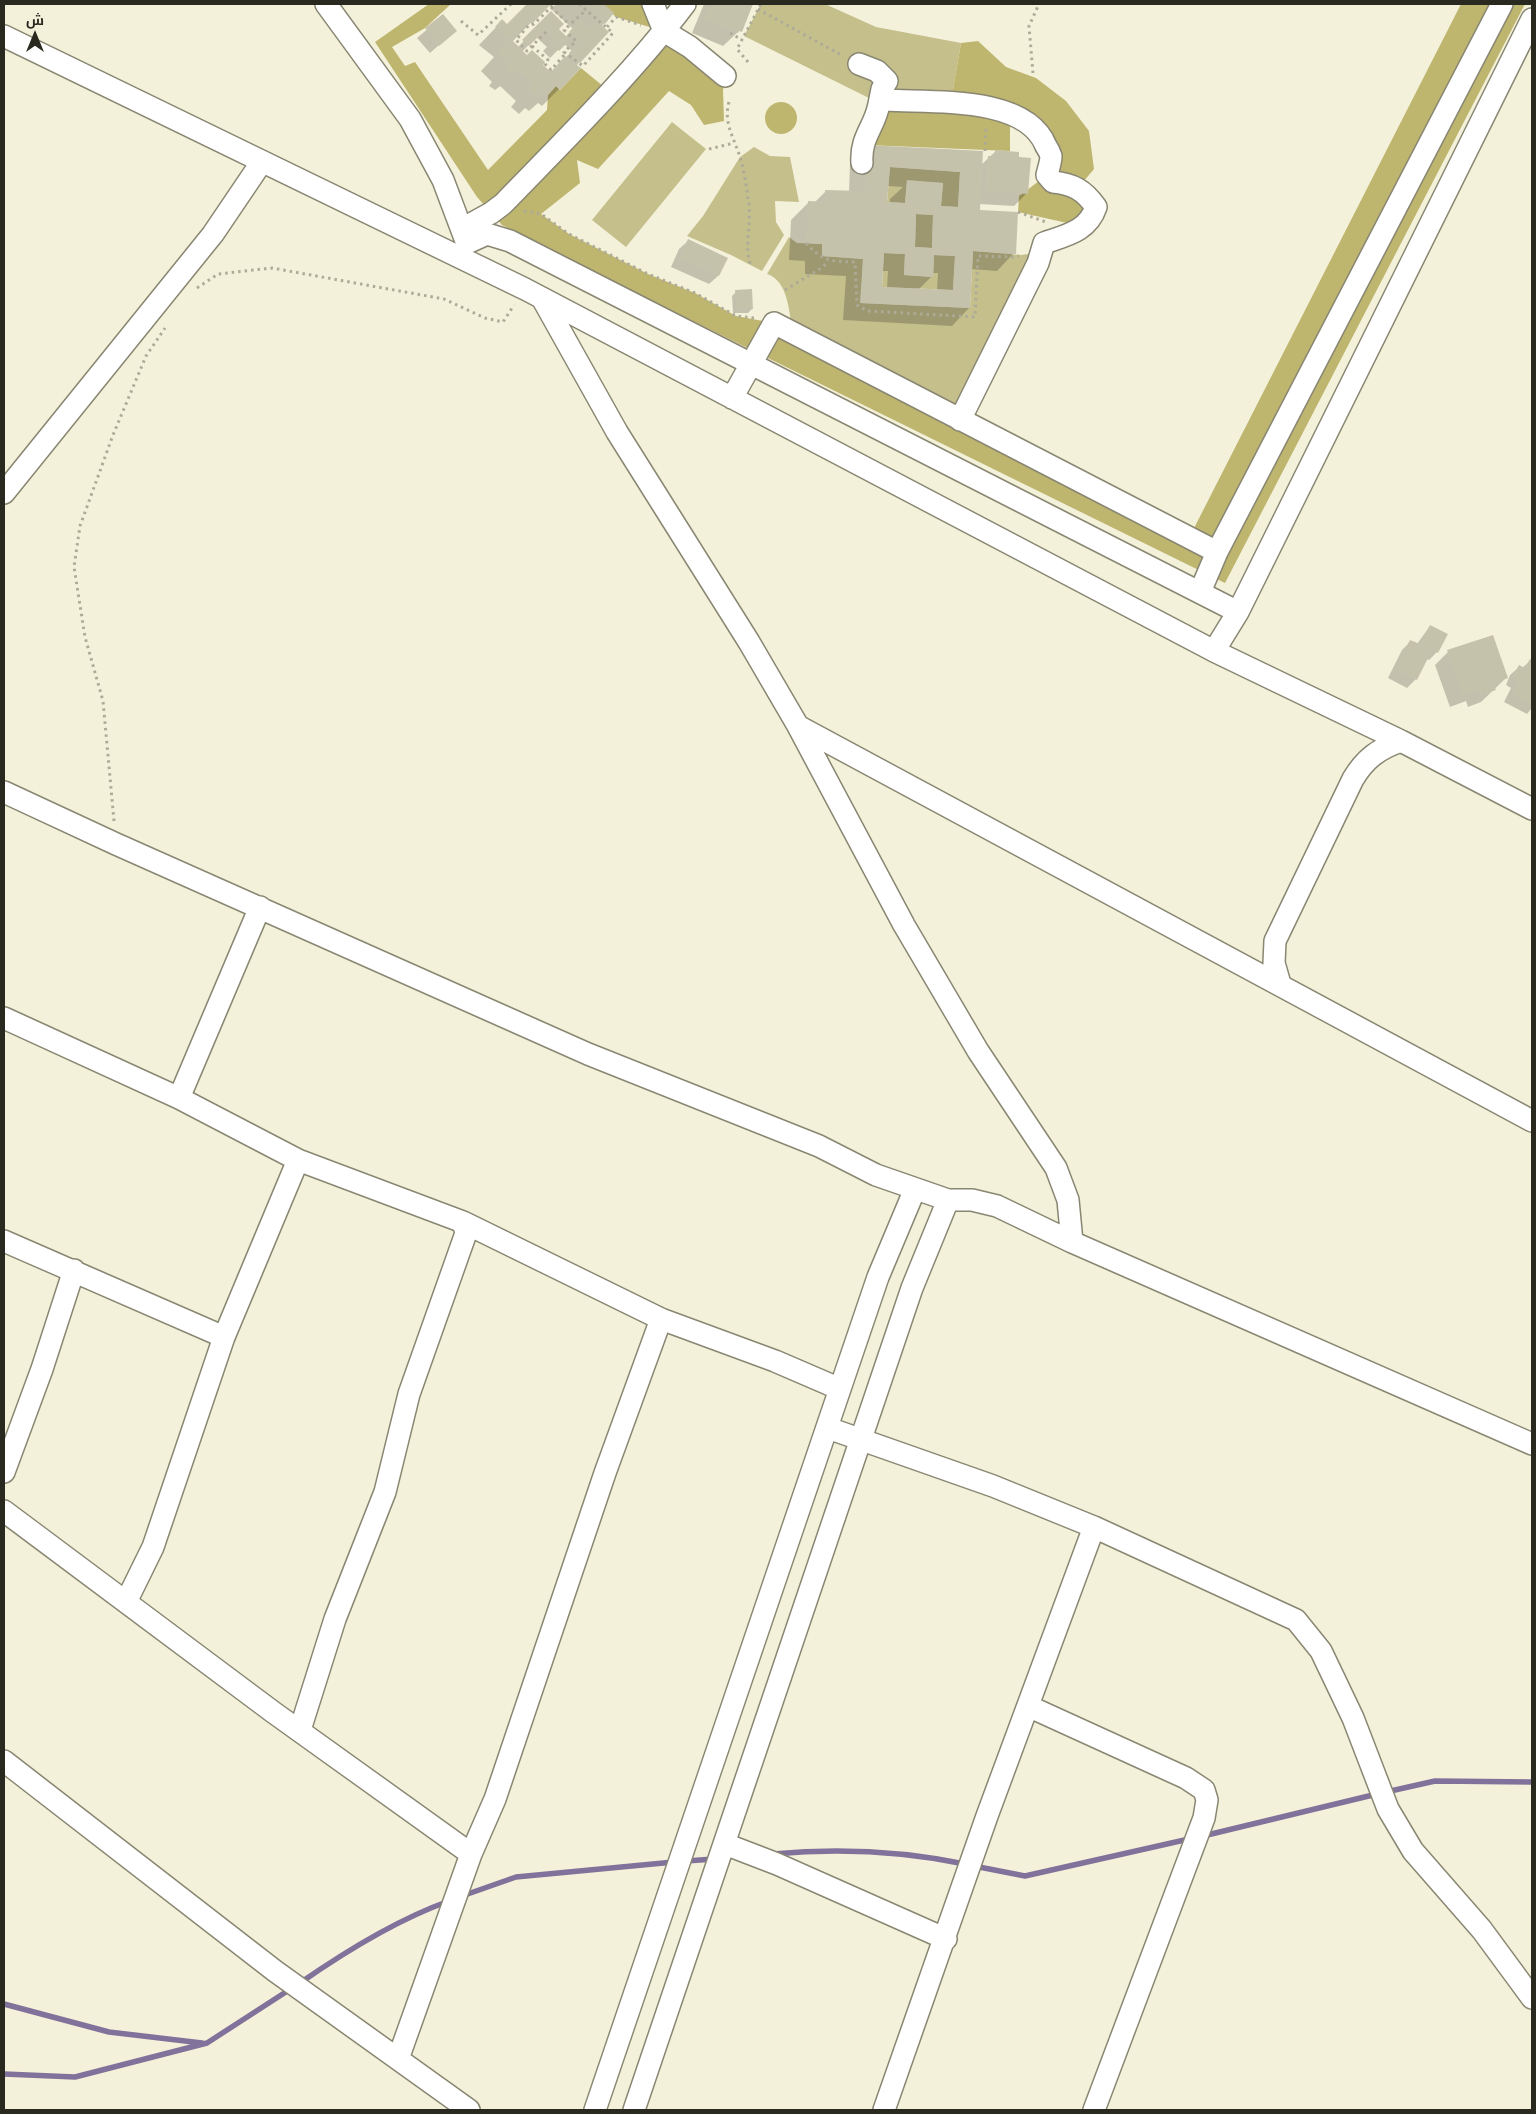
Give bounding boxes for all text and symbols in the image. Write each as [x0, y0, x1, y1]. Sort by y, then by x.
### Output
north arrow [10, 10, 60, 60]
text: ش [26, 12, 44, 28]

